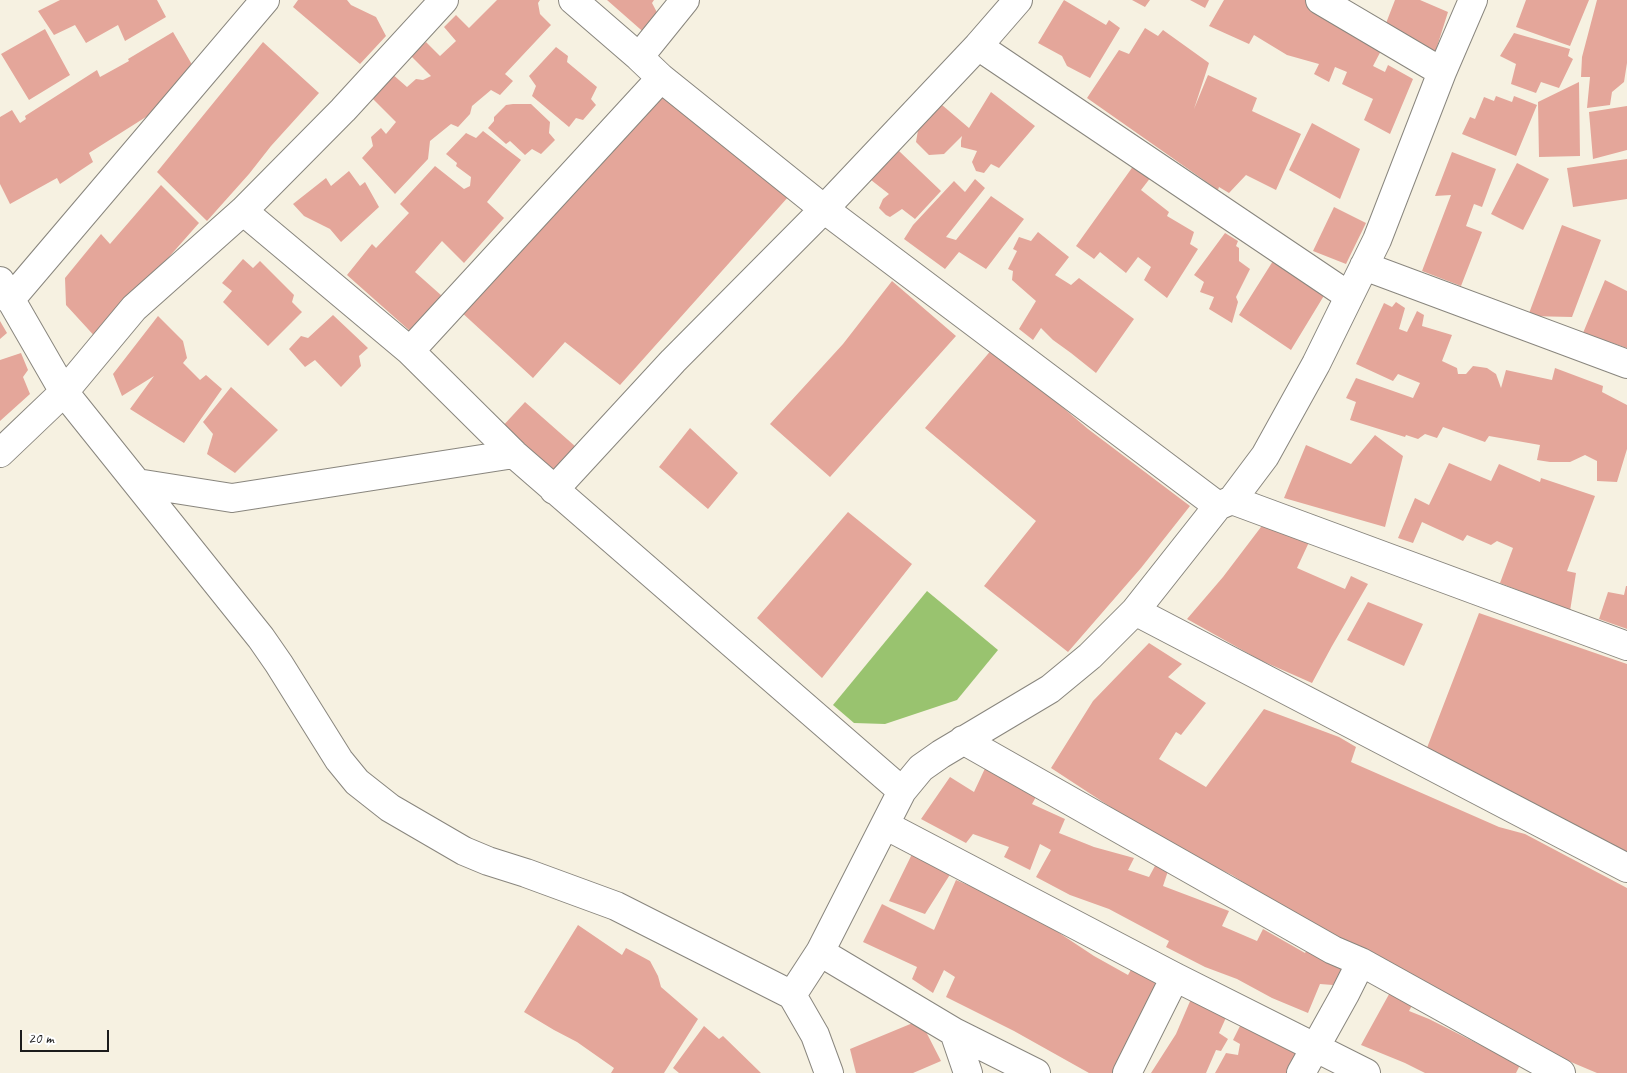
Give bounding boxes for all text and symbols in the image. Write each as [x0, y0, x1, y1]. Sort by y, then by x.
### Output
scale bar [22, 1020, 111, 1052]
text: 20 m [28, 1029, 54, 1048]

